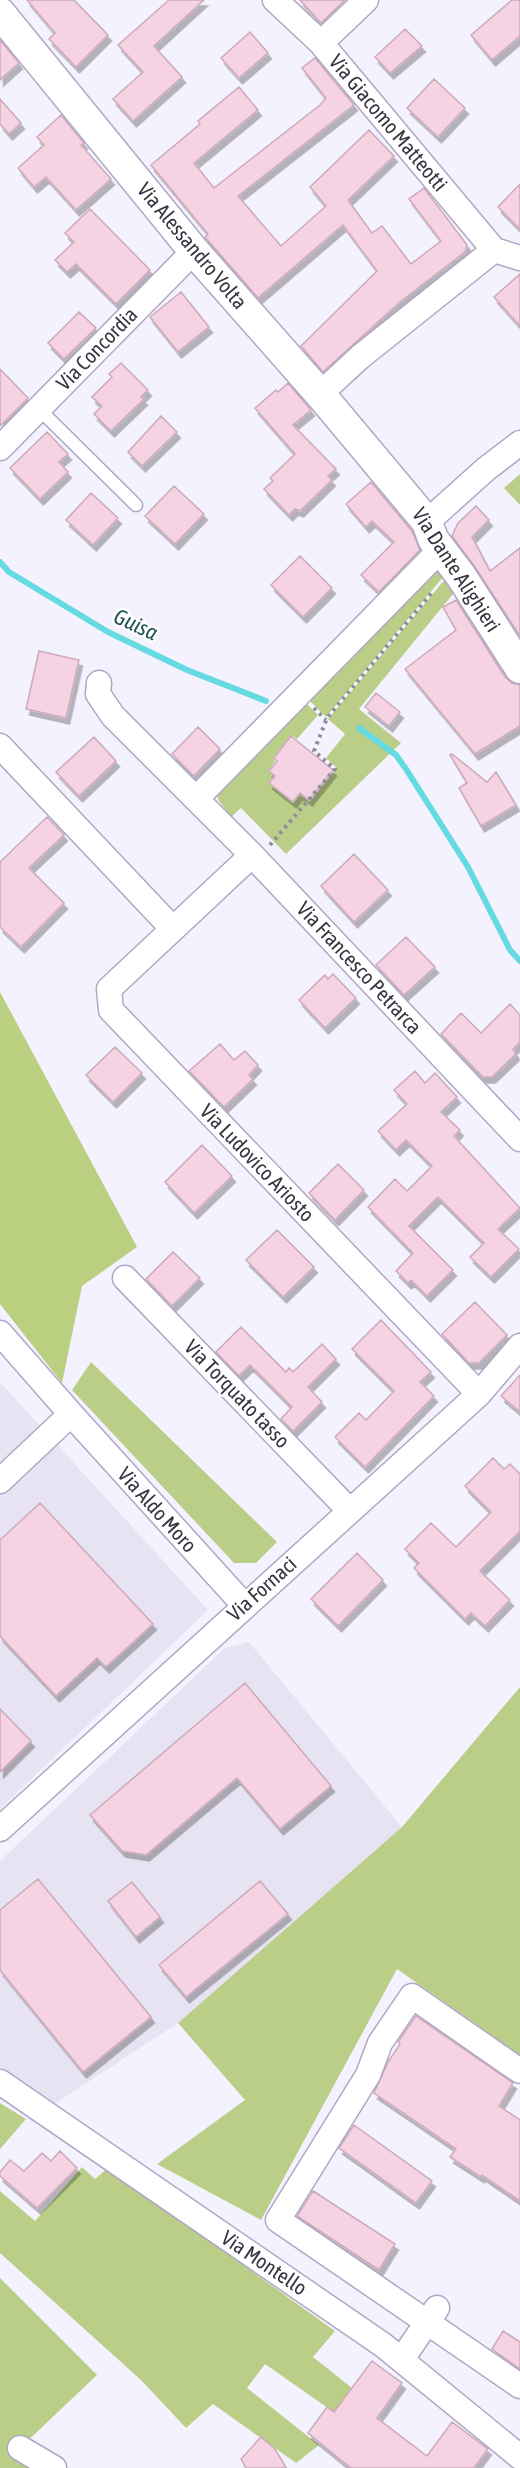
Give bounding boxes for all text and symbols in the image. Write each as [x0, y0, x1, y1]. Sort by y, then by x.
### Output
street label: Via Giacomo Matteotti [325, 49, 453, 196]
street label: Via Alessandro Volta [133, 177, 253, 313]
street label: Via Concordia [51, 302, 142, 395]
street label: Via Dante Alighieri [408, 503, 506, 636]
water label: Guisa [110, 603, 162, 645]
street label: Via Francesco Petrarca [292, 896, 427, 1038]
street label: Via Ludovico Ariosto [196, 1099, 320, 1226]
street label: Via Torquato tasso [180, 1334, 295, 1452]
street label: Via Aldo Moro [113, 1462, 202, 1557]
street label: Via Fornaci [222, 1551, 301, 1625]
street label: Via Montello [217, 2225, 312, 2300]

